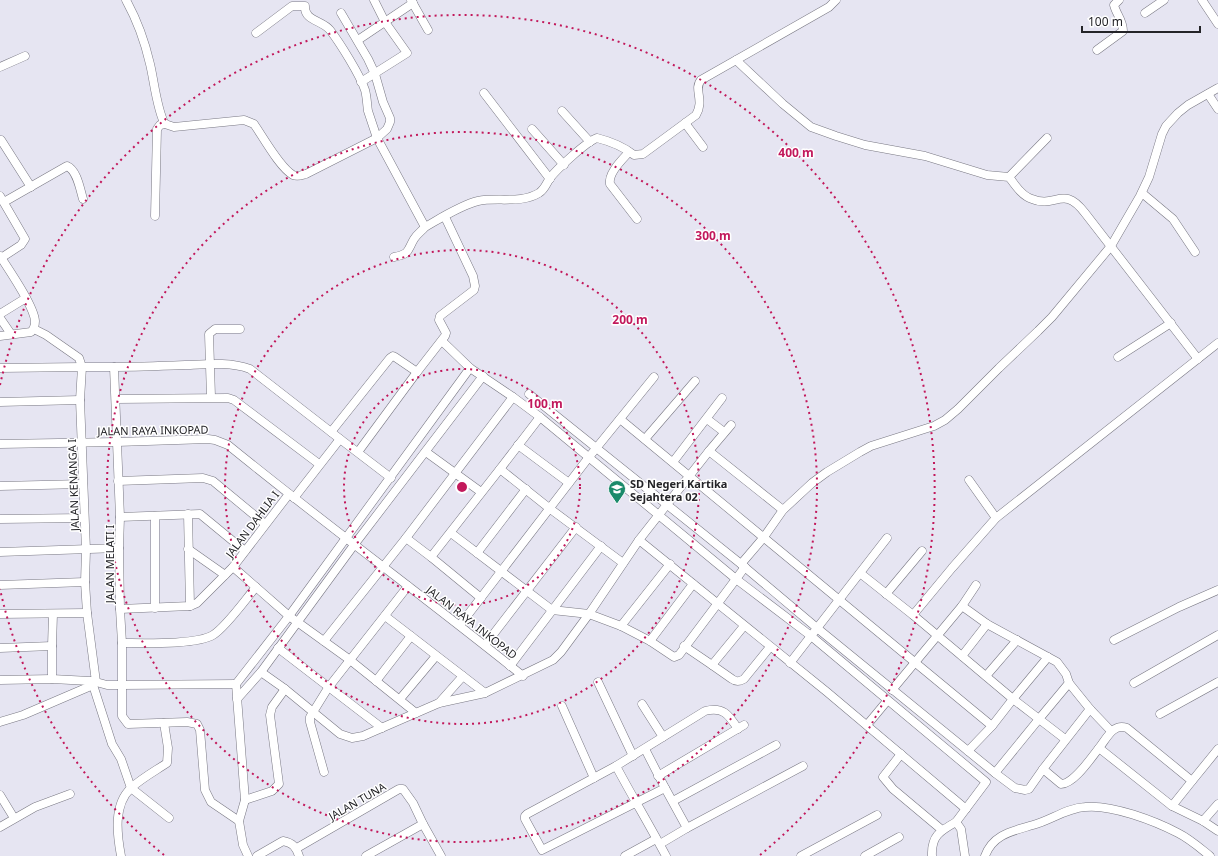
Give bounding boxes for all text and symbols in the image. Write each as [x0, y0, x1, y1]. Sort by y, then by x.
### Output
scale bar [1082, 8, 1200, 34]
text: 100 m [1088, 13, 1123, 30]
text: 400 m [778, 144, 814, 161]
text: 300 m [695, 227, 731, 244]
text: 200 m [612, 311, 648, 328]
text: 100 m [527, 395, 563, 412]
street label: JALAN RAYA INKOPAD [96, 422, 209, 438]
street label: JALAN KENANGA I [64, 438, 82, 532]
place label: SD Negeri Kartika Sejahtera 02 [630, 476, 727, 504]
school or university icon: SD Negeri Kartika Sejahtera 02 [607, 479, 627, 504]
centre of rings [455, 480, 469, 494]
street label: JALAN DAHLIA I [221, 487, 282, 561]
street label: JALAN MELATI I [102, 524, 117, 604]
street label: JALAN RAYA INKOPAD [423, 581, 520, 662]
street label: JALAN TUNA [325, 778, 389, 824]

